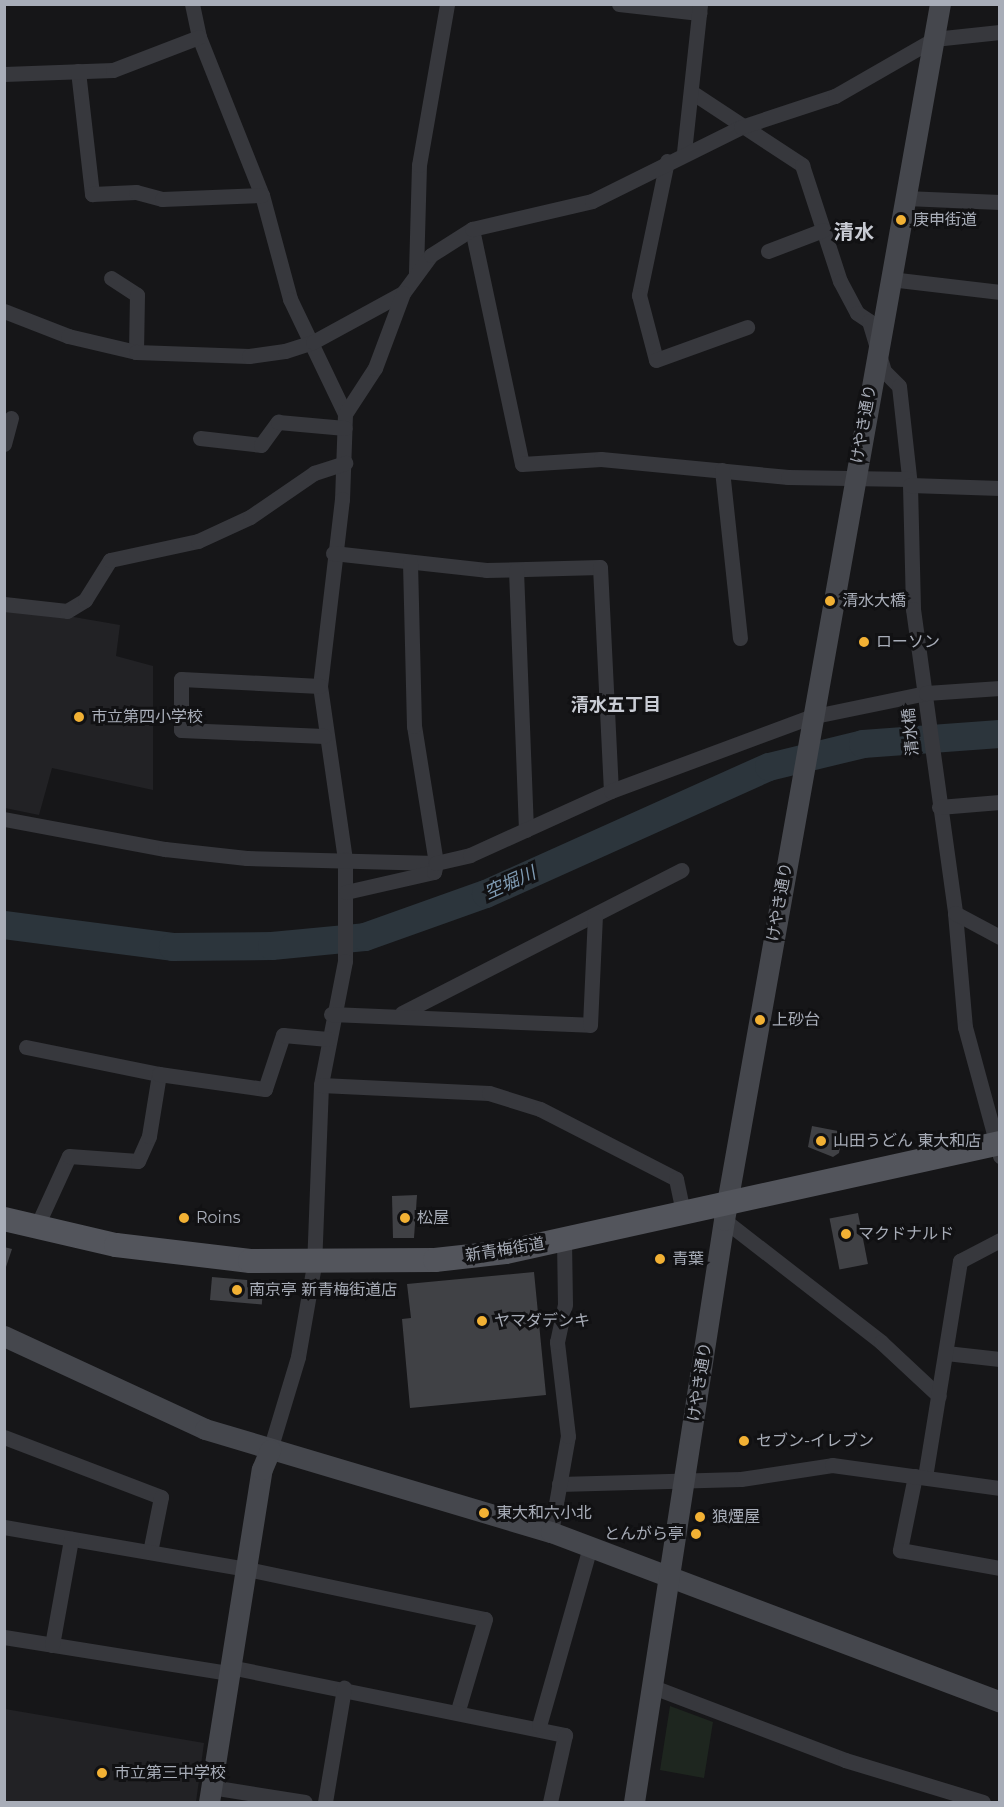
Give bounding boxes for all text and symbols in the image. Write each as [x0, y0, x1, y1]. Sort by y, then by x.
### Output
place label: 庚申街道 [913, 210, 977, 230]
marker: 庚申街道 [894, 213, 908, 227]
district label: 清水 [834, 220, 874, 244]
street label: けやき通り [848, 383, 880, 465]
place label: 清水大橋 [842, 591, 906, 611]
marker: 清水大橋 [823, 594, 837, 608]
place label: ローソン [876, 632, 940, 652]
marker: ローソン [857, 635, 871, 649]
district label: 清水五丁目 [571, 694, 661, 716]
place label: 市立第四小学校 [91, 707, 203, 727]
street label: 清水橋 [899, 707, 923, 757]
marker: 市立第四小学校 [72, 710, 86, 724]
street label: けやき通り [764, 861, 796, 943]
water label: 空堀川 [481, 862, 539, 904]
place label: 上砂台 [772, 1010, 820, 1030]
marker: 上砂台 [753, 1013, 767, 1027]
place label: 山田うどん 東大和店 [833, 1131, 981, 1151]
marker: 山田うどん 東大和店 [814, 1134, 828, 1148]
place label: Roins [196, 1208, 241, 1228]
place label: 松屋 [417, 1208, 449, 1228]
marker: Roins [177, 1211, 191, 1225]
marker: 松屋 [398, 1211, 412, 1225]
place label: マクドナルド [858, 1224, 954, 1244]
marker: マクドナルド [839, 1227, 853, 1241]
street label: 新青梅街道 [464, 1234, 546, 1266]
place label: 青葉 [672, 1249, 704, 1269]
marker: 青葉 [653, 1252, 667, 1266]
place label: 南京亭 新青梅街道店 [249, 1280, 397, 1300]
marker: 南京亭 新青梅街道店 [230, 1283, 244, 1297]
place label: ヤマダデンキ [494, 1311, 590, 1331]
marker: ヤマダデンキ [475, 1314, 489, 1328]
street label: けやき通り [684, 1341, 716, 1423]
place label: セブン-イレブン [756, 1431, 874, 1451]
marker: セブン-イレブン [737, 1434, 751, 1448]
place label: 東大和六小北 [496, 1503, 592, 1523]
marker: 東大和六小北 [477, 1506, 491, 1520]
place label: 狼煙屋 [712, 1507, 760, 1527]
marker: 狼煙屋 [693, 1510, 707, 1524]
place label: とんがら亭 [604, 1524, 684, 1544]
marker: とんがら亭 [689, 1527, 703, 1541]
place label: 市立第三中学校 [114, 1763, 226, 1783]
marker: 市立第三中学校 [95, 1766, 109, 1780]

